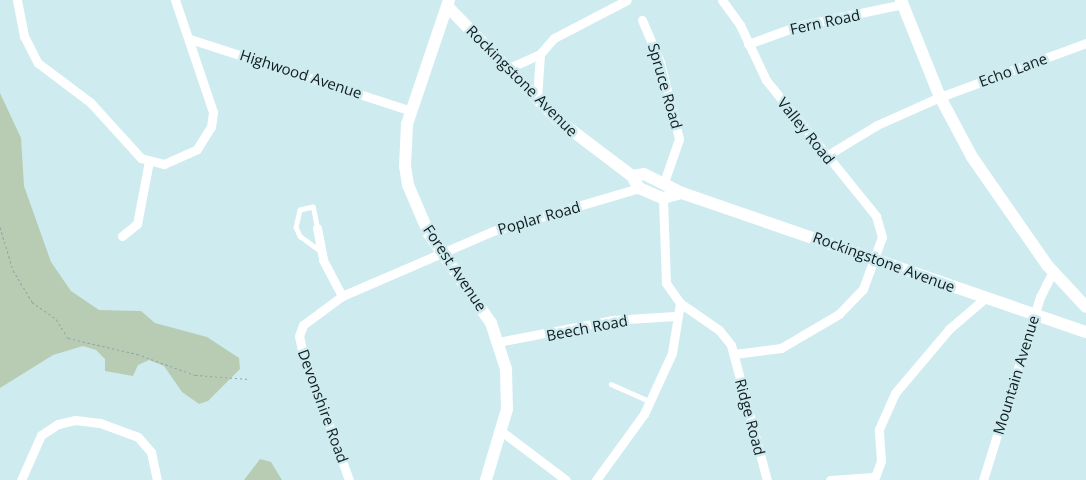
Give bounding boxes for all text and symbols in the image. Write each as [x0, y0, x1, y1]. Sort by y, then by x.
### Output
street label: Fern Road [788, 6, 862, 38]
street label: Rockingstone Avenue [463, 22, 581, 140]
street label: Spruce Road [644, 41, 686, 131]
street label: Highwood Avenue [238, 46, 364, 102]
street label: Echo Lane [976, 49, 1050, 91]
street label: Valley Road [774, 94, 838, 168]
street label: Poplar Road [496, 198, 582, 238]
street label: Forest Avenue [420, 222, 490, 314]
street label: Rockingstone Avenue [811, 228, 957, 296]
street label: Beech Road [545, 311, 629, 345]
street label: Mountain Avenue [989, 313, 1043, 437]
street label: Devonshire Road [294, 347, 352, 465]
street label: Ridge Road [731, 377, 769, 457]

